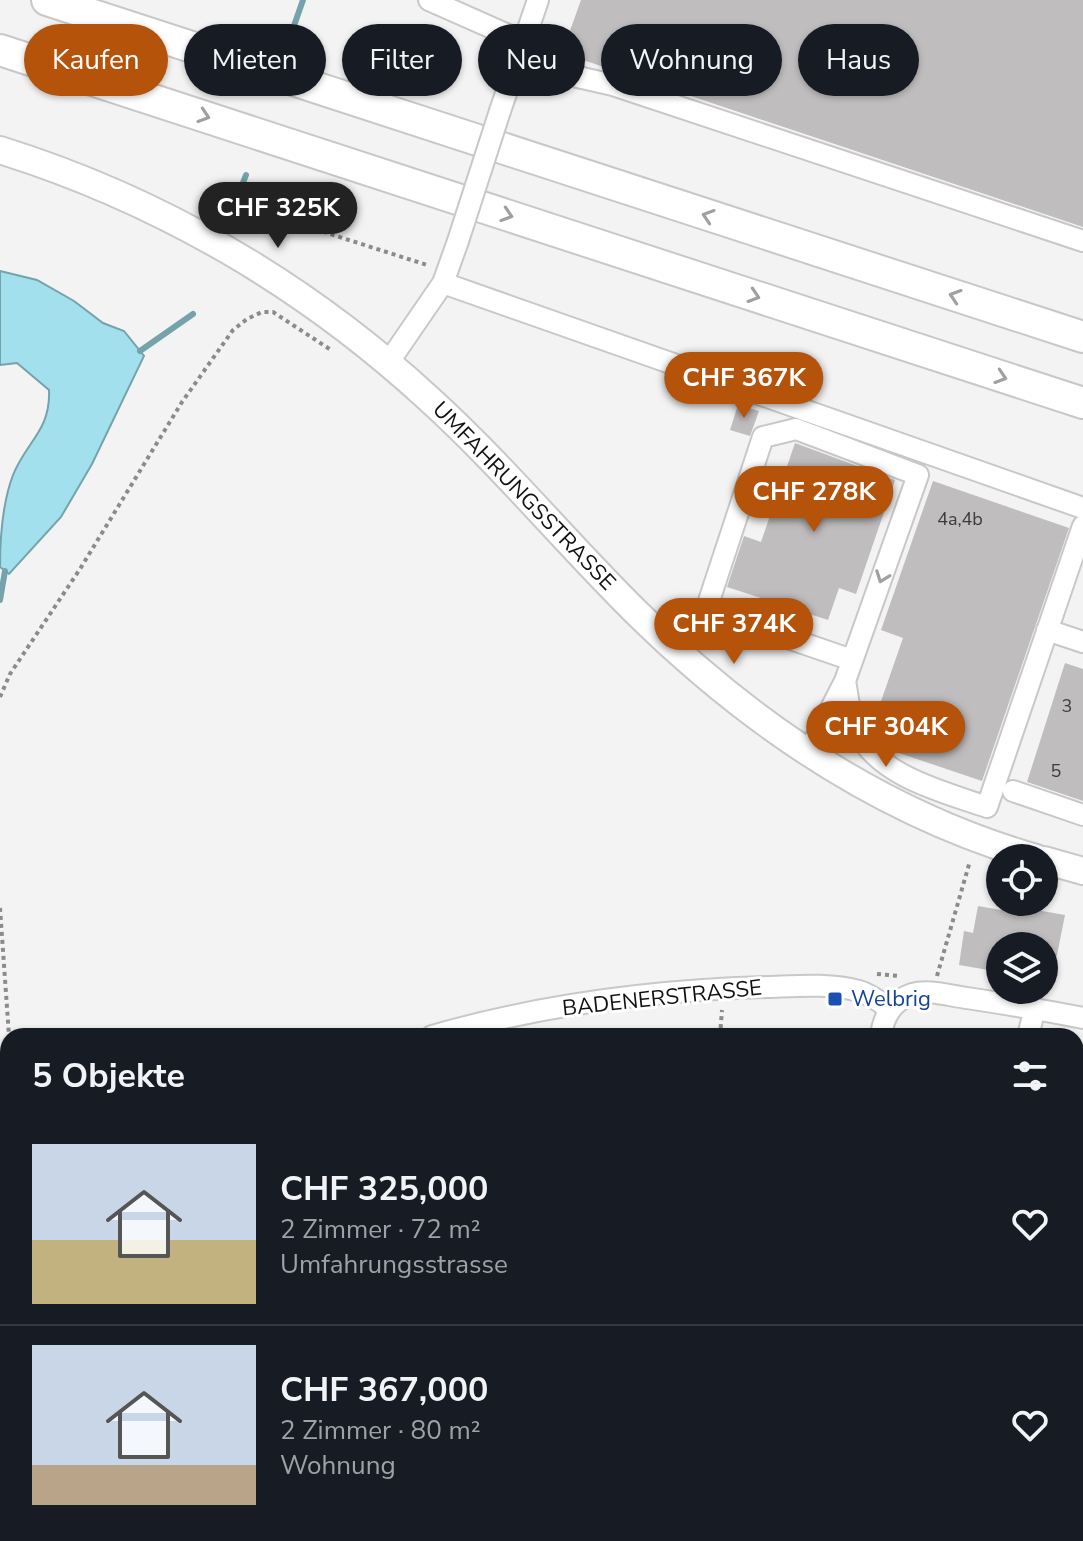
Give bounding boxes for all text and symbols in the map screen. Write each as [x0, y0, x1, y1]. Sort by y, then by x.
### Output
chip: Kaufen [24, 24, 168, 96]
chip: Mieten [184, 24, 326, 96]
chip: Filter [342, 24, 462, 96]
chip: Neu [478, 24, 585, 96]
chip: Wohnung [601, 24, 782, 96]
chip: Haus [798, 24, 919, 96]
one-way arrow [197, 107, 211, 123]
pin: CHF 325K [195, 182, 361, 250]
text: CHF 325K [216, 190, 340, 225]
one-way arrow [499, 206, 513, 222]
one-way arrow [702, 209, 716, 225]
one-way arrow [746, 287, 760, 303]
one-way arrow [949, 289, 963, 305]
pin: CHF 367K [661, 352, 827, 420]
text: CHF 367K [682, 360, 806, 395]
one-way arrow [994, 367, 1008, 383]
street label: UMFAHRUNGSSTRASSE [426, 395, 622, 597]
pin: CHF 278K [731, 466, 897, 534]
text: CHF 278K [752, 474, 876, 509]
house number: 4a,4b [937, 507, 983, 531]
one-way arrow [875, 570, 891, 584]
pin: CHF 374K [651, 598, 817, 666]
text: CHF 374K [672, 606, 796, 641]
house number: 3 [1062, 694, 1072, 718]
pin: CHF 304K [803, 701, 969, 769]
text: CHF 304K [824, 709, 948, 744]
house number: 5 [1051, 759, 1061, 783]
map controls [986, 844, 1058, 1004]
button: locate [986, 844, 1058, 916]
button: layers [986, 932, 1058, 1004]
street label: BADENERSTRASSE [561, 973, 763, 1023]
place label: Welbrig [851, 984, 931, 1014]
marker: Welbrig [826, 990, 844, 1008]
text: 5 Objekte [32, 1053, 185, 1099]
icon: filters [1008, 1054, 1052, 1098]
text: CHF 325,000 [280, 1166, 489, 1212]
icon: home [96, 1176, 192, 1272]
icon: heart [1008, 1202, 1052, 1246]
text: 2 Zimmer · 72 m² [280, 1212, 481, 1247]
text: Umfahrungsstrasse [280, 1247, 508, 1282]
text: CHF 367,000 [280, 1367, 489, 1413]
icon: home [96, 1377, 192, 1473]
icon: heart [1008, 1403, 1052, 1447]
text: 2 Zimmer · 80 m² [280, 1413, 481, 1448]
text: Wohnung [280, 1448, 396, 1483]

